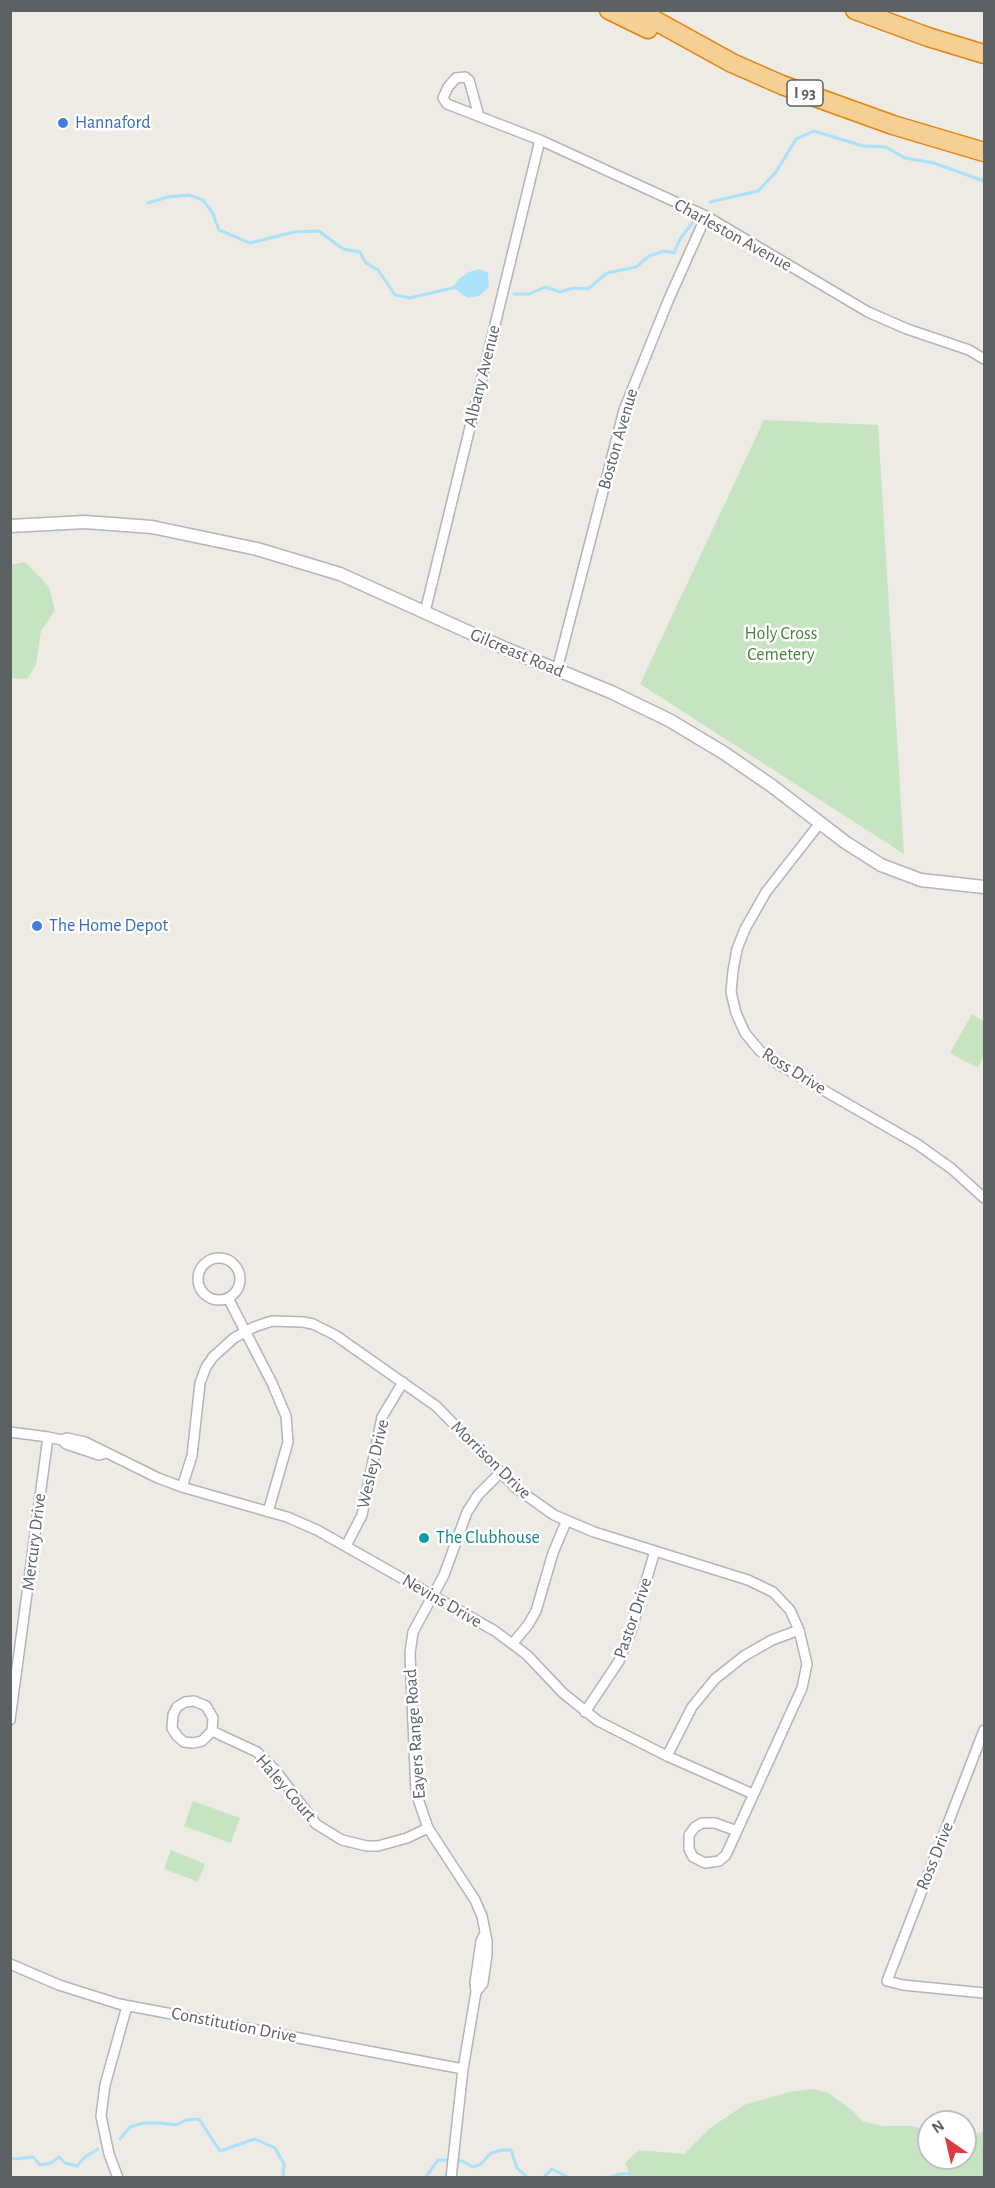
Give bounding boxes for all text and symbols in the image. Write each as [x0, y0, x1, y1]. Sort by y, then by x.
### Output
road number: I 93 [787, 80, 823, 106]
place label: Hannaford [75, 112, 151, 134]
marker: Hannaford [56, 116, 70, 130]
street label: Charleston Avenue [670, 194, 796, 276]
street label: Albany Avenue [459, 323, 505, 429]
street label: Boston Avenue [593, 386, 643, 492]
park label: Holy Cross Cemetery [745, 623, 817, 666]
street label: Gilcreast Road [467, 624, 567, 682]
place label: The Home Depot [49, 915, 168, 937]
marker: The Home Depot [30, 919, 44, 933]
street label: Ross Drive [758, 1043, 830, 1099]
street label: Morrison Drive [446, 1416, 536, 1504]
street label: Wesley Drive [352, 1417, 394, 1511]
street label: Mercury Drive [17, 1492, 51, 1592]
place label: The Clubhouse [436, 1527, 540, 1549]
marker: The Clubhouse [417, 1531, 431, 1545]
street label: Nevins Drive [398, 1570, 486, 1632]
street label: Pastor Drive [609, 1575, 657, 1661]
street label: Eayers Range Road [400, 1668, 430, 1800]
street label: Haley Court [251, 1750, 321, 1826]
street label: Ross Drive [912, 1819, 958, 1893]
street label: Constitution Drive [170, 2002, 298, 2048]
north arrow [917, 2110, 977, 2170]
text: N [929, 2117, 947, 2136]

